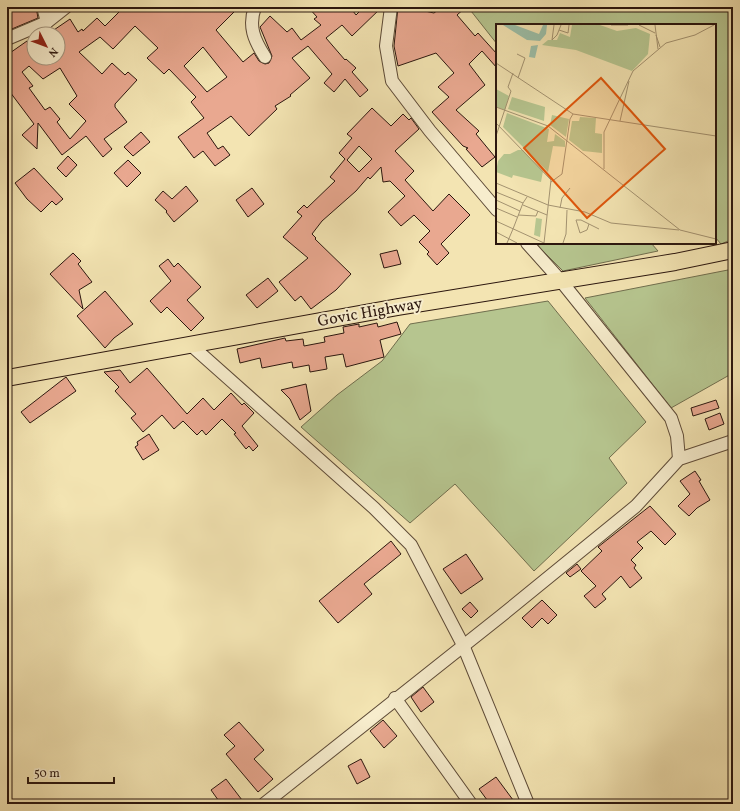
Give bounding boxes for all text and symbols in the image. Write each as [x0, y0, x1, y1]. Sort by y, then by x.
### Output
inset map [496, 24, 716, 244]
north arrow [26, 26, 66, 66]
text: N [44, 44, 61, 60]
street label: Govic Highway [316, 293, 425, 333]
scale bar [28, 759, 114, 785]
text: 50 m [34, 766, 60, 782]

